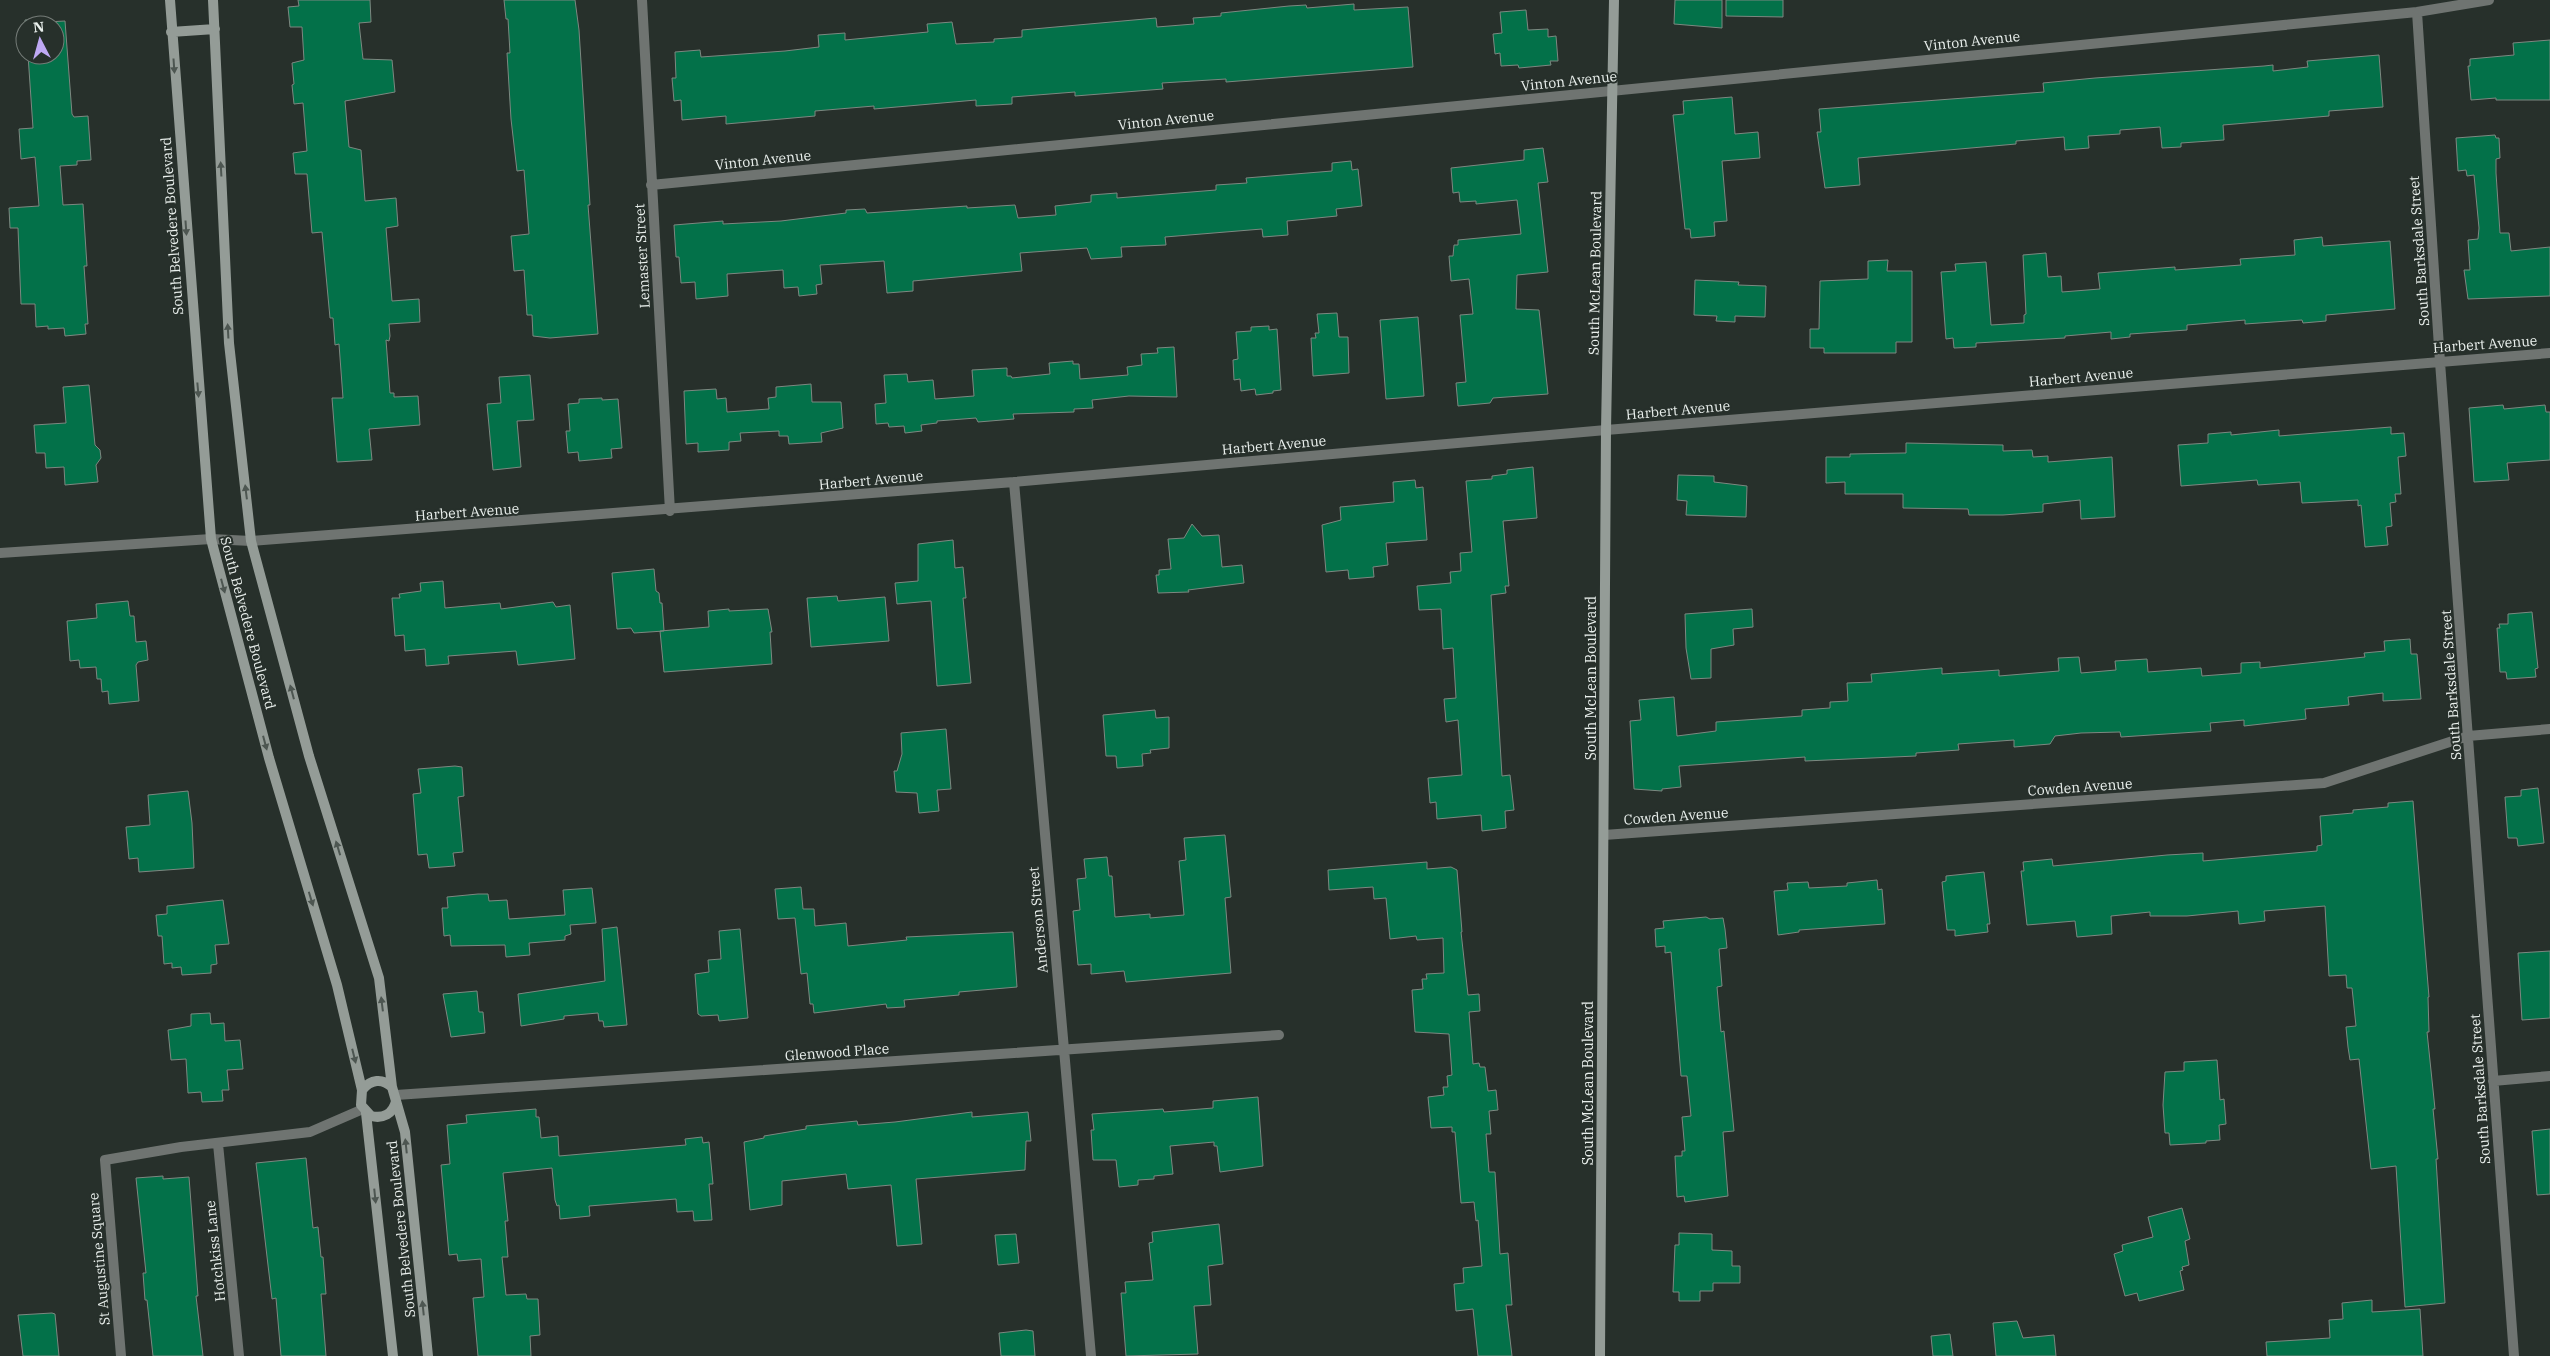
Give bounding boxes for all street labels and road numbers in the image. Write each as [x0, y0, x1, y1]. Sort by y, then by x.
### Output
street label: Vinton Avenue [1923, 27, 2021, 55]
street label: Vinton Avenue [1520, 67, 1618, 95]
street label: Vinton Avenue [1117, 106, 1215, 134]
street label: South Belvedere Boulevard [157, 136, 187, 315]
street label: Vinton Avenue [714, 146, 812, 174]
street label: South Barksdale Street [2405, 175, 2433, 327]
street label: South McLean Boulevard [1585, 190, 1605, 355]
street label: Lemaster Street [630, 203, 654, 309]
street label: Harbert Avenue [2432, 331, 2538, 357]
street label: Harbert Avenue [2028, 363, 2134, 391]
street label: Harbert Avenue [1625, 396, 1731, 424]
street label: Harbert Avenue [1221, 431, 1327, 459]
street label: Harbert Avenue [818, 466, 924, 494]
street label: Harbert Avenue [414, 499, 520, 525]
street label: South Belvedere Boulevard [216, 535, 280, 712]
street label: South McLean Boulevard [1582, 595, 1600, 760]
street label: South Barksdale Street [2437, 609, 2465, 761]
street label: Cowden Avenue [2027, 774, 2133, 800]
street label: Cowden Avenue [1623, 803, 1729, 829]
street label: Anderson Street [1024, 866, 1052, 974]
street label: South McLean Boulevard [1579, 1000, 1597, 1165]
street label: South Barksdale Street [2466, 1013, 2494, 1165]
street label: Glenwood Place [784, 1039, 890, 1065]
street label: South Belvedere Boulevard [383, 1139, 419, 1318]
street label: St Augustine Square [84, 1192, 114, 1326]
street label: Hotchkiss Lane [201, 1200, 229, 1302]

